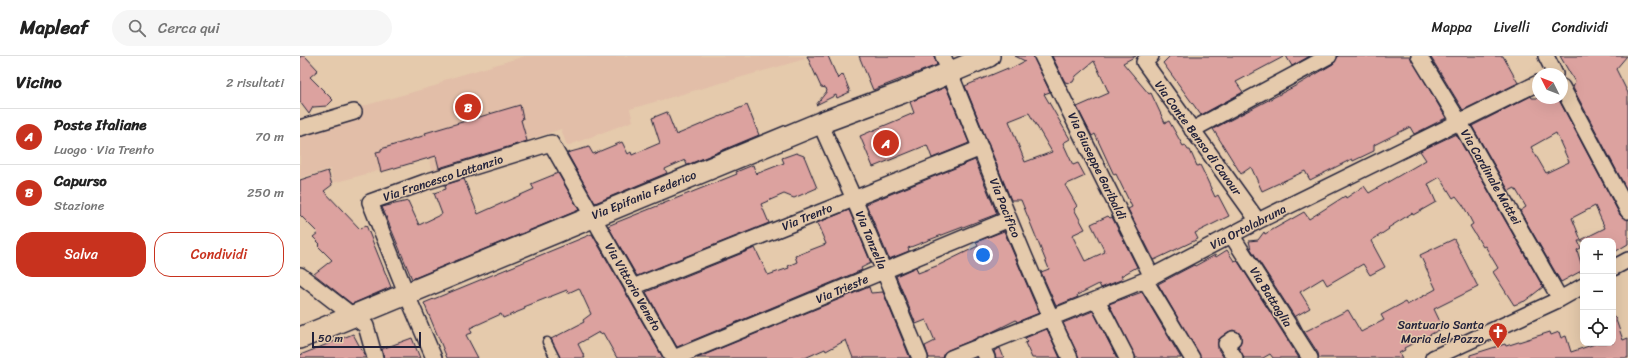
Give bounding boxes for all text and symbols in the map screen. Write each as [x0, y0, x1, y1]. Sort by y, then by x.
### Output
search box [112, 10, 392, 46]
text: Mapleaf [20, 11, 88, 44]
text: Cerca qui [158, 15, 220, 41]
text: Mappa [1432, 15, 1472, 40]
text: Livelli [1494, 15, 1530, 40]
text: Condividi [1552, 15, 1608, 40]
icon: search [126, 17, 148, 39]
text: Vicino [16, 67, 62, 97]
north arrow [1532, 68, 1568, 104]
text: 2 risultati [226, 71, 284, 94]
street label: Via Conte Benso di Cavour [1149, 76, 1248, 201]
pin: B [455, 92, 481, 122]
street label: Via Giuseppe Garibaldi [1061, 108, 1133, 224]
text: Poste Italiane [54, 112, 147, 138]
text: A [25, 125, 33, 148]
text: 70 m [255, 125, 284, 148]
street label: Via Cardinale Mattei [1455, 125, 1528, 230]
pin: A [873, 128, 899, 158]
text: Luogo · Via Trento [54, 138, 154, 161]
street label: Via Francesco Lattanzio [380, 148, 506, 208]
street label: Via Epifania Federico [588, 164, 700, 226]
text: Capurso [54, 168, 107, 194]
street label: Via Pacifico [983, 175, 1027, 241]
text: B [25, 181, 33, 204]
text: 250 m [247, 181, 284, 204]
text: Stazione [54, 194, 104, 217]
street label: Via Trento [778, 197, 836, 237]
street label: Via Ortolabruna [1206, 198, 1290, 256]
street label: Via Tanzella [849, 207, 894, 274]
button: Salva [16, 232, 146, 277]
button: Condividi [154, 232, 284, 277]
map controls [1580, 238, 1616, 346]
button: + [1580, 238, 1616, 274]
street label: Via Vittorio Veneto [599, 239, 667, 335]
your location [973, 245, 993, 265]
street label: Via Battaglia [1244, 262, 1298, 332]
street label: Via Trieste [812, 268, 872, 310]
button: − [1580, 274, 1616, 310]
button: locate [1580, 310, 1616, 346]
place label: Santuario Santa Maria del Pozzo [1398, 314, 1484, 350]
church icon: Santuario Santa Maria del Pozzo [1487, 321, 1509, 349]
text: 50 m [318, 329, 343, 348]
scale bar [312, 330, 421, 349]

